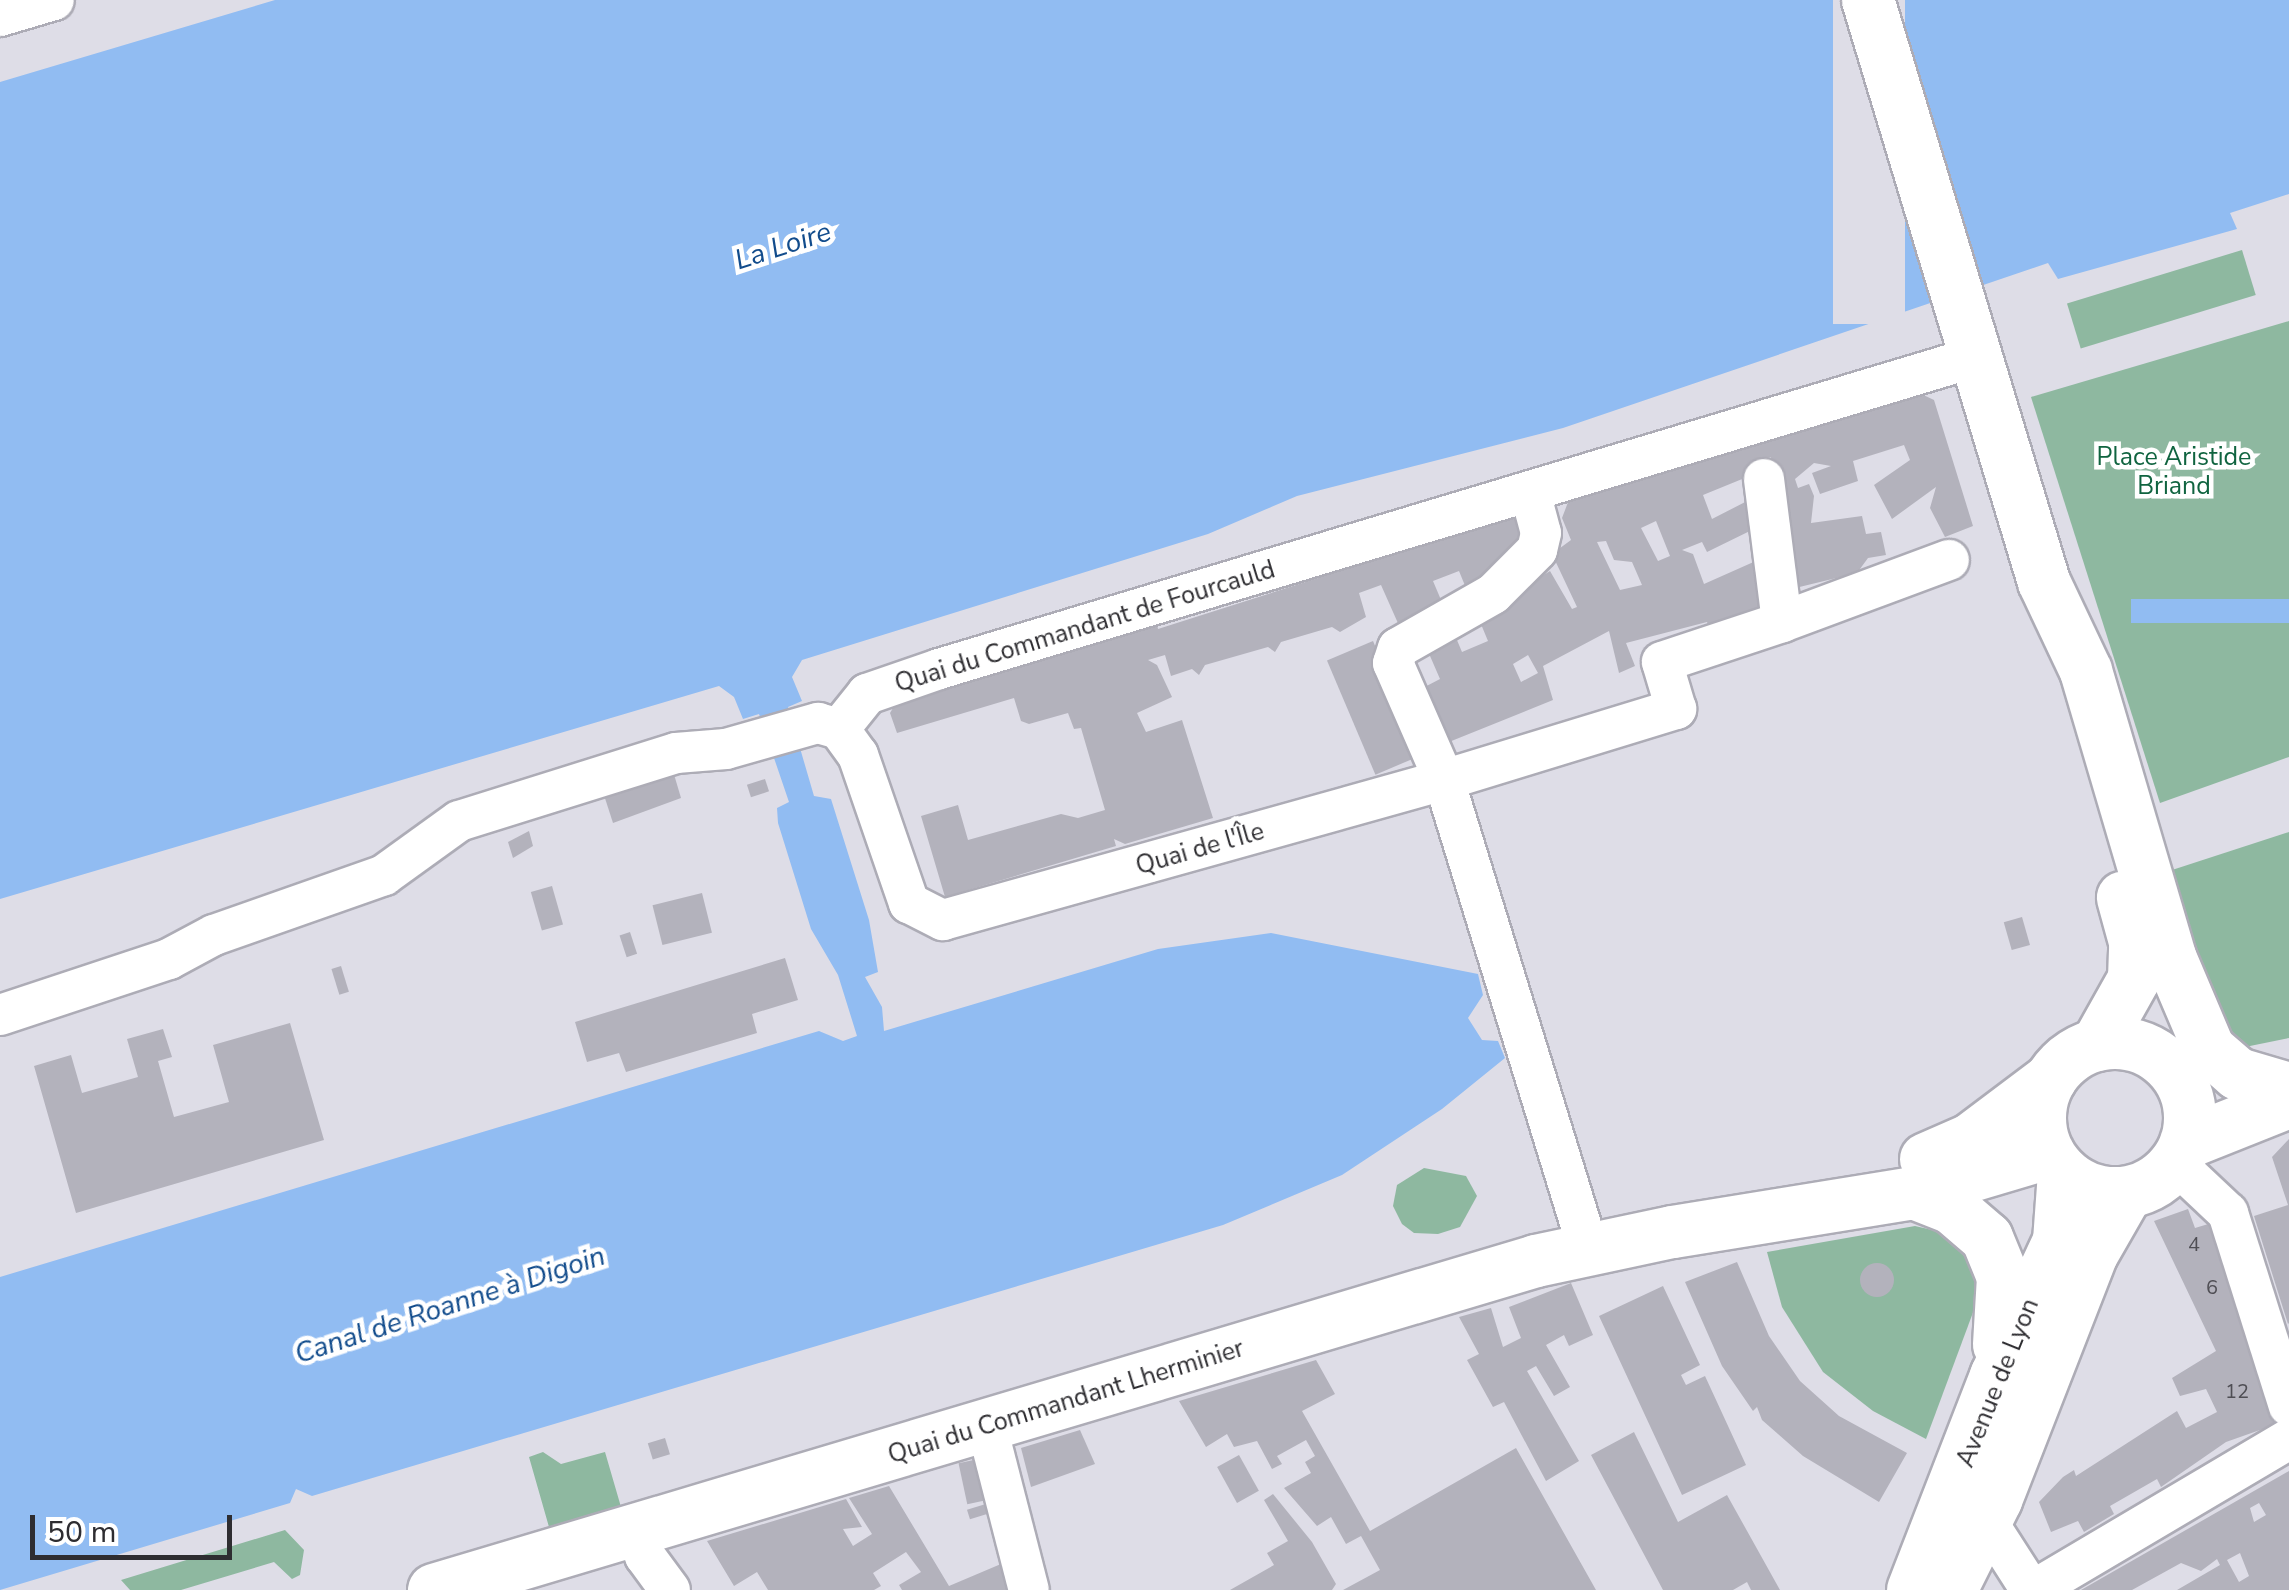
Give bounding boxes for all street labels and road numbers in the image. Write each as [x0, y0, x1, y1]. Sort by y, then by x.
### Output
street label: Quai du Commandant de Fourcauld [891, 555, 1279, 699]
street label: Quai de l'Île [1132, 816, 1268, 882]
street label: Avenue de Lyon [1951, 1294, 2045, 1472]
street label: Quai du Commandant Lherminier [884, 1333, 1248, 1471]

